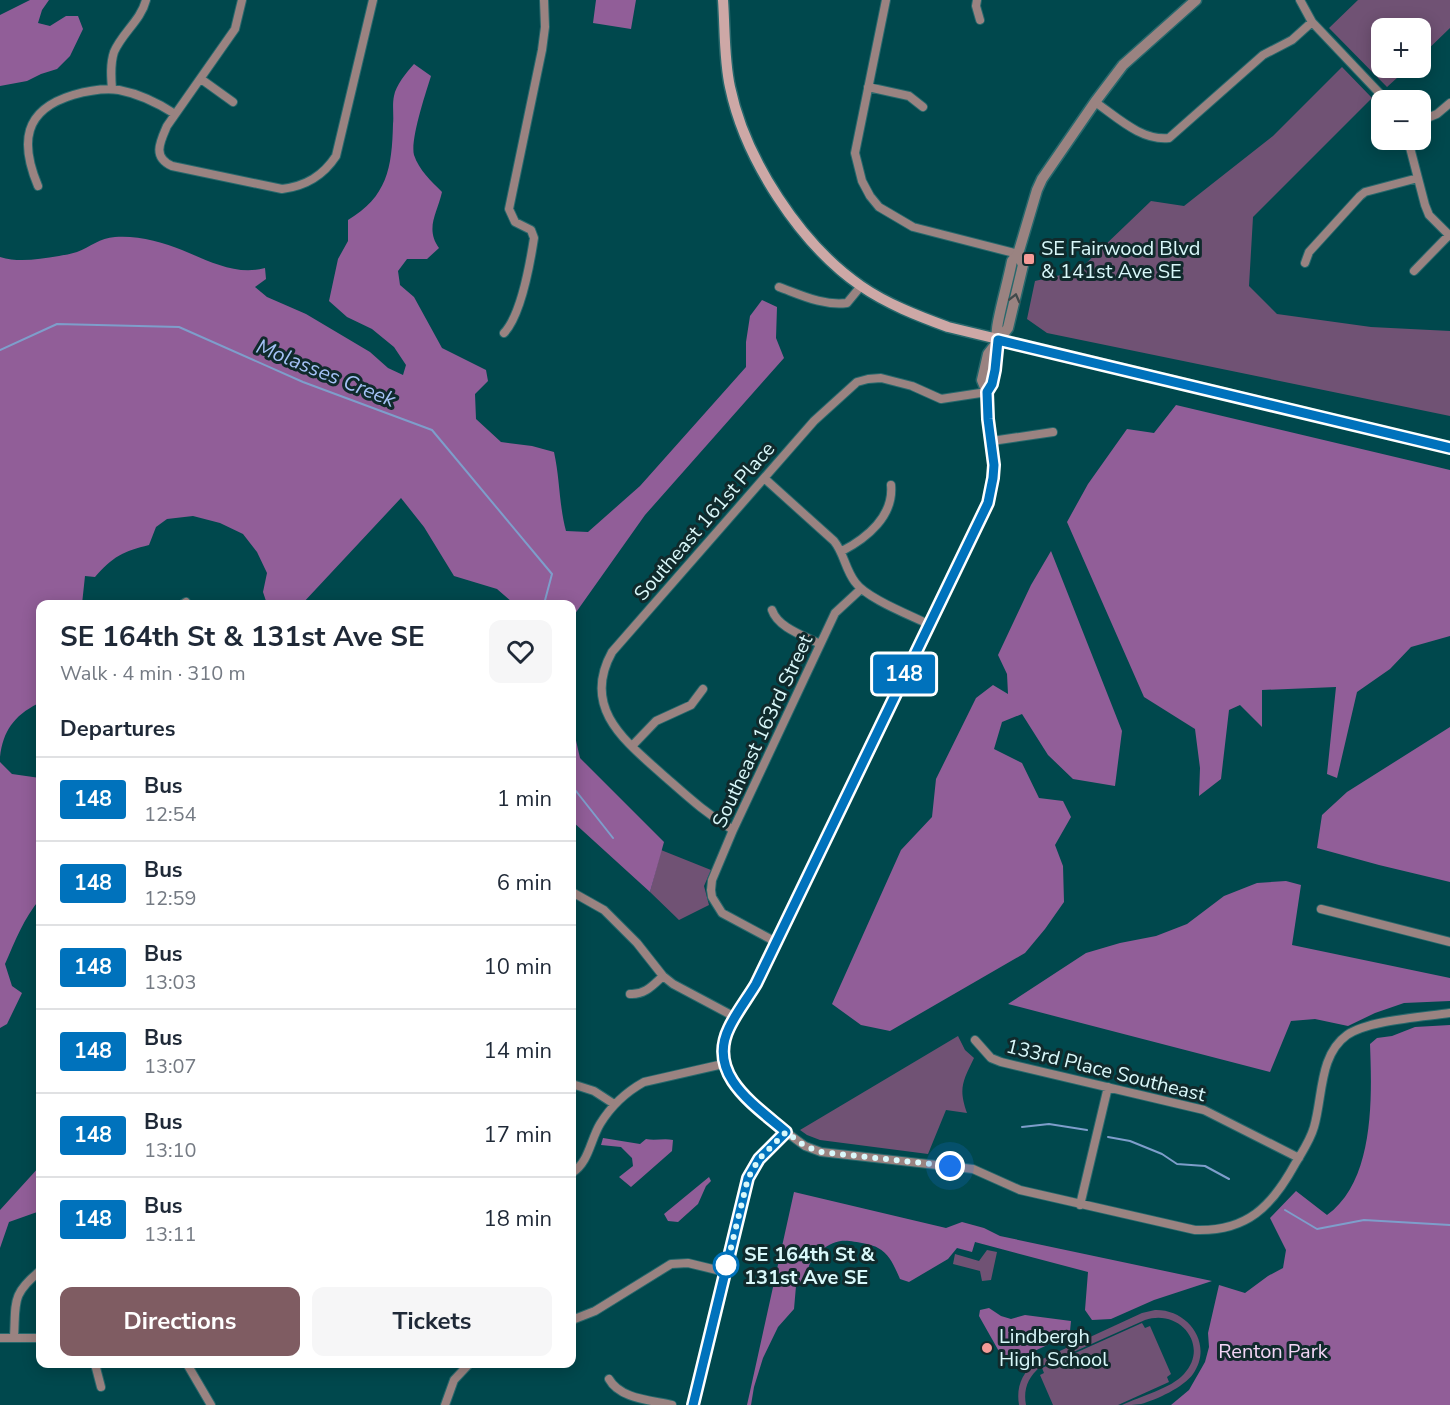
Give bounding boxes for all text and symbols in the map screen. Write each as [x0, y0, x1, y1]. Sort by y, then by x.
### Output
map controls [1371, 18, 1431, 150]
button: + [1371, 18, 1431, 78]
button: − [1371, 90, 1431, 150]
place label: SE Fairwood Blvd & 141st Ave SE [1041, 235, 1200, 285]
marker: SE Fairwood Blvd & 141st Ave SE [1022, 252, 1036, 266]
one-way arrow [1008, 294, 1021, 304]
water label: Molasses Creek [252, 332, 400, 414]
street label: Southeast 161st Place [628, 436, 781, 607]
text: SE 164th St & 131st Ave SE [60, 618, 425, 656]
button: heart [489, 620, 552, 683]
street label: Southeast 163rd Street [706, 629, 820, 832]
line badge: 148 [870, 654, 938, 694]
text: Walk · 4 min · 310 m [60, 660, 246, 687]
text: 148 [885, 660, 923, 688]
text: Departures [60, 714, 175, 744]
text: Bus [144, 771, 183, 801]
text: 1 min [497, 784, 552, 814]
text: 148 [74, 785, 112, 813]
text: 12:54 [144, 801, 197, 828]
text: Bus [144, 855, 183, 885]
text: 6 min [497, 868, 552, 898]
text: 148 [74, 869, 112, 897]
text: 12:59 [144, 885, 197, 912]
text: Bus [144, 939, 183, 969]
text: 10 min [484, 952, 552, 982]
text: 148 [74, 953, 112, 981]
text: 13:03 [144, 969, 197, 996]
text: Bus [144, 1023, 183, 1053]
street label: 133rd Place Southeast [1003, 1033, 1209, 1109]
text: 14 min [484, 1036, 552, 1066]
text: 148 [74, 1037, 112, 1065]
text: 13:07 [144, 1053, 197, 1080]
text: Bus [144, 1107, 183, 1137]
text: 17 min [484, 1120, 552, 1150]
text: 148 [74, 1121, 112, 1149]
text: 13:10 [144, 1137, 197, 1164]
your location [935, 1151, 965, 1181]
text: Bus [144, 1191, 183, 1221]
text: 18 min [484, 1204, 552, 1234]
text: 148 [74, 1205, 112, 1233]
text: 13:11 [144, 1221, 197, 1248]
place label: SE 164th St & 131st Ave SE [744, 1241, 875, 1291]
marker: SE 164th St & 131st Ave SE [713, 1252, 739, 1278]
button: Directions [60, 1287, 300, 1356]
button: Tickets [312, 1287, 552, 1356]
place label: Lindbergh High School [999, 1323, 1108, 1373]
park label: Renton Park [1218, 1338, 1329, 1365]
marker: Lindbergh High School [980, 1341, 994, 1355]

